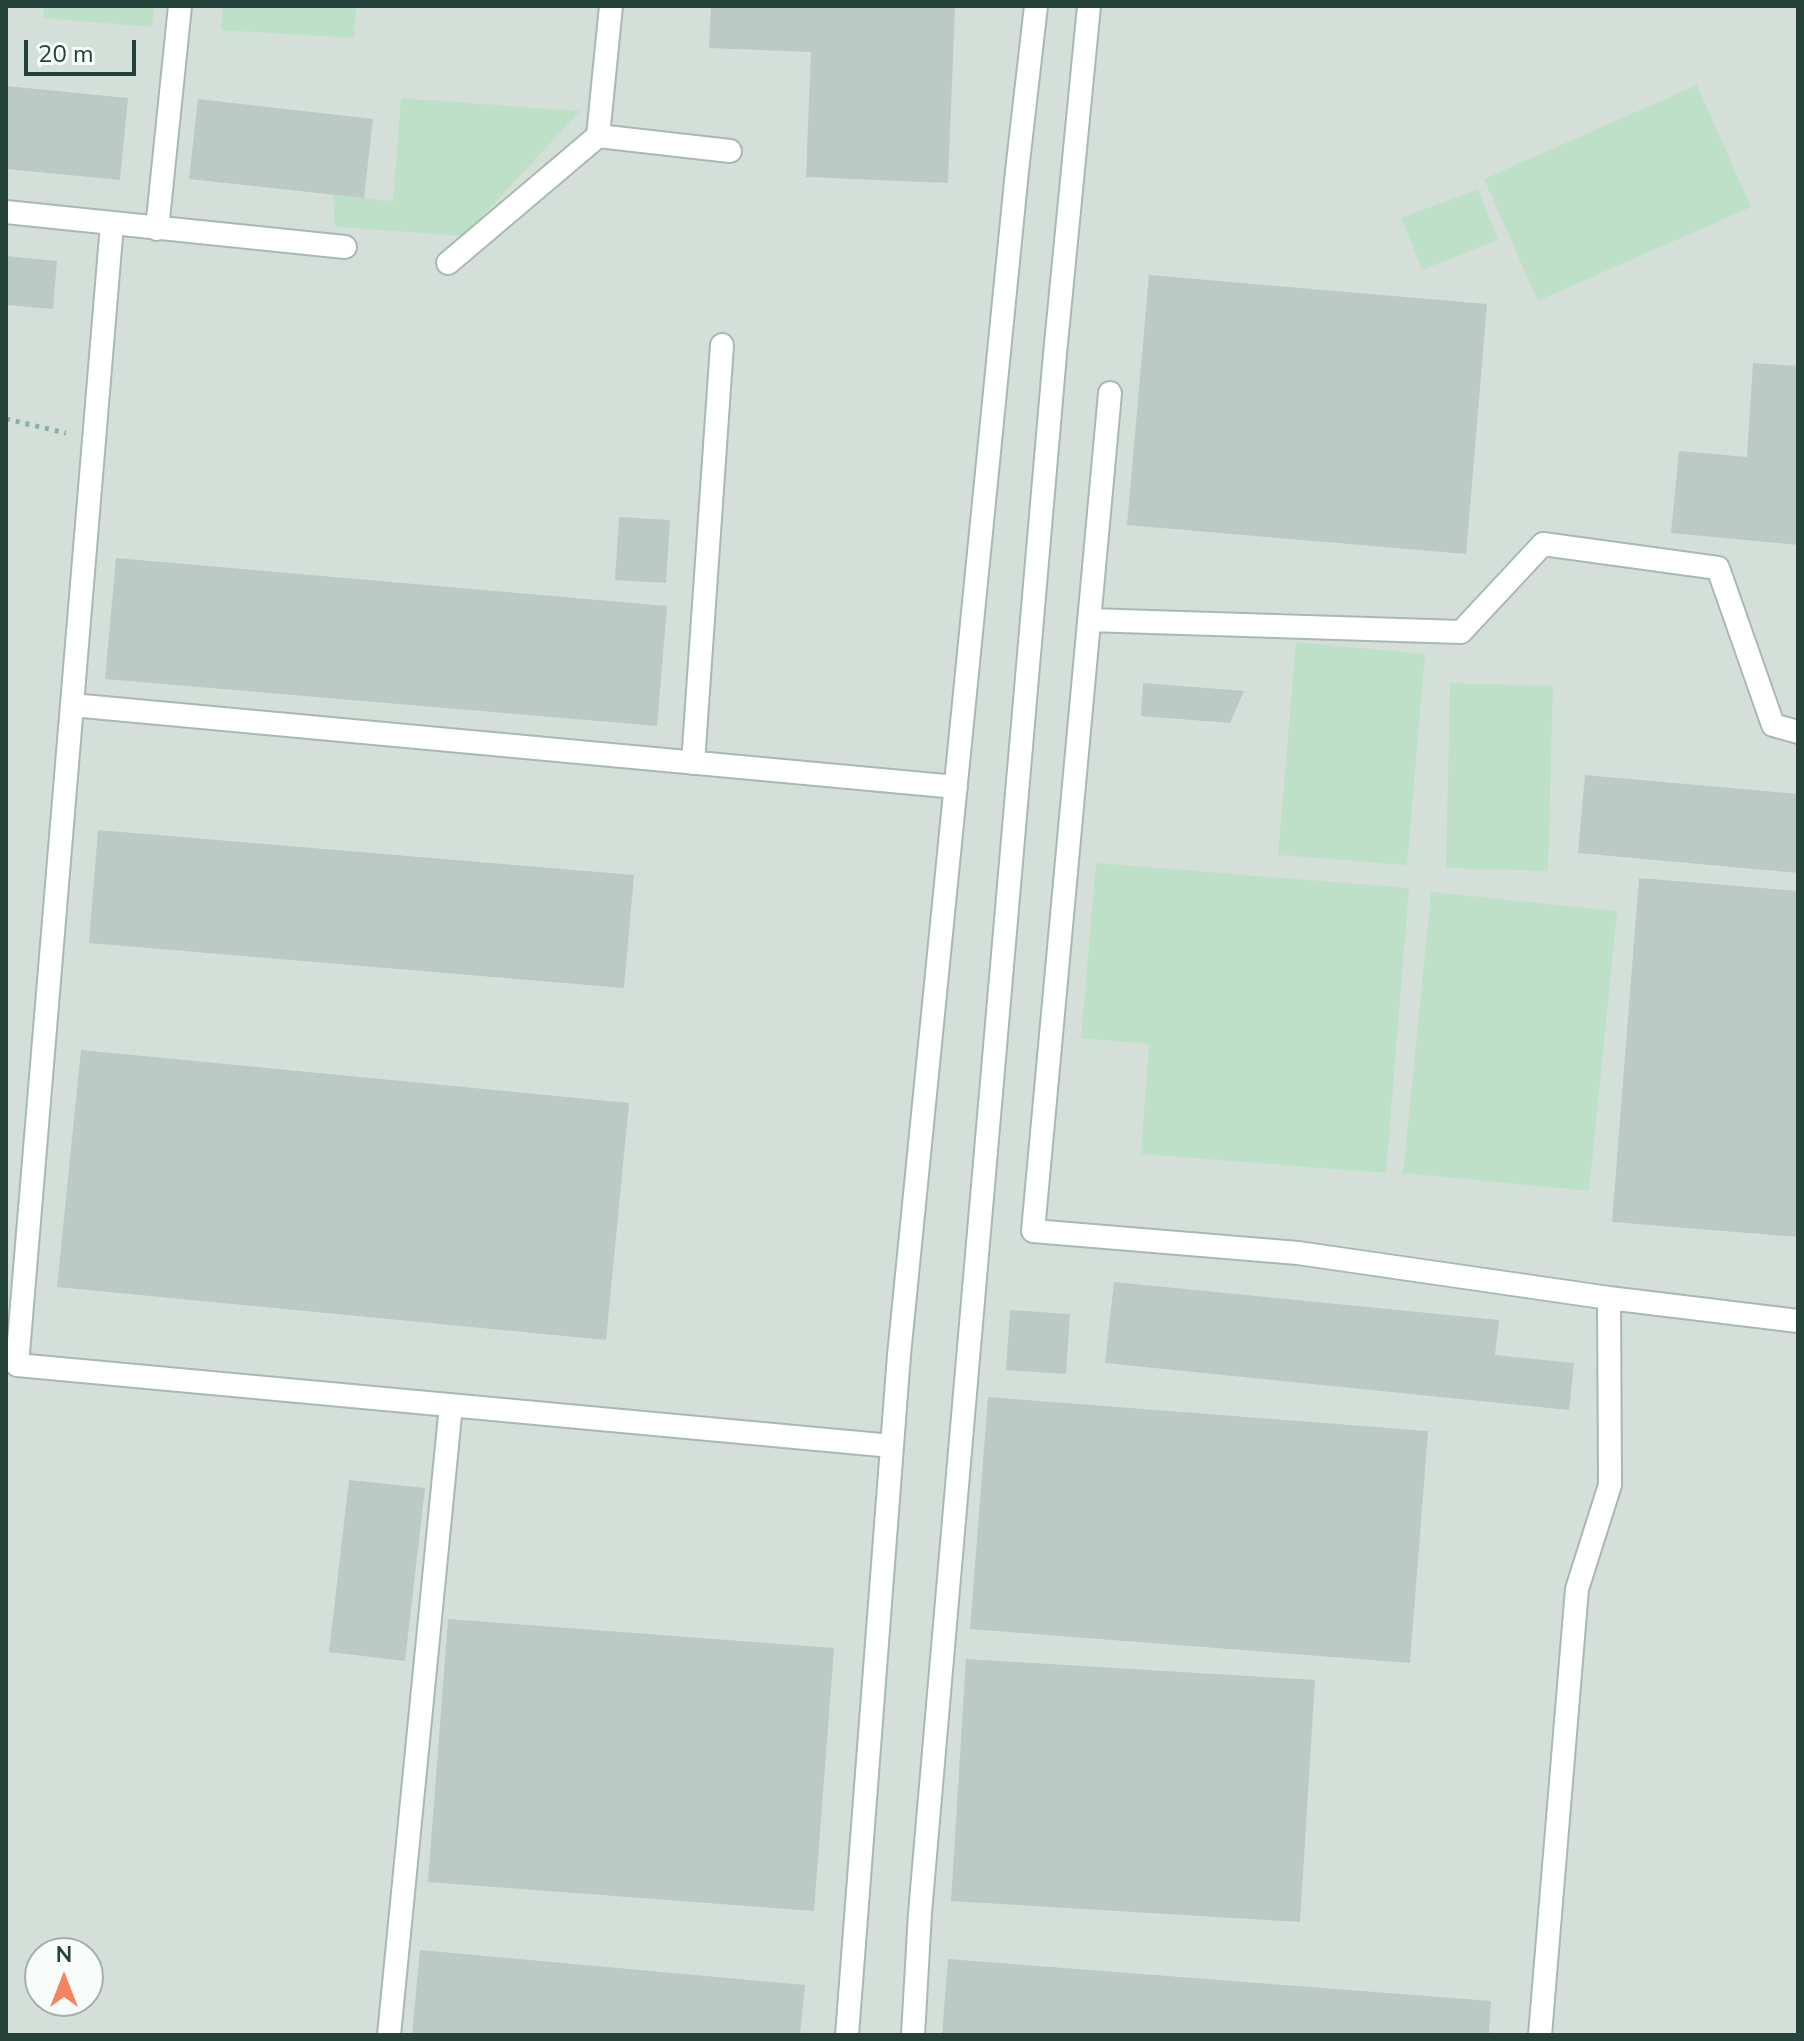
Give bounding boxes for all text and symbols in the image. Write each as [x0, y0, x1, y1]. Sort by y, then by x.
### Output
scale bar [28, 24, 140, 74]
text: 20 m [38, 38, 94, 70]
north arrow [24, 1937, 104, 2017]
text: N [56, 1940, 72, 1970]

